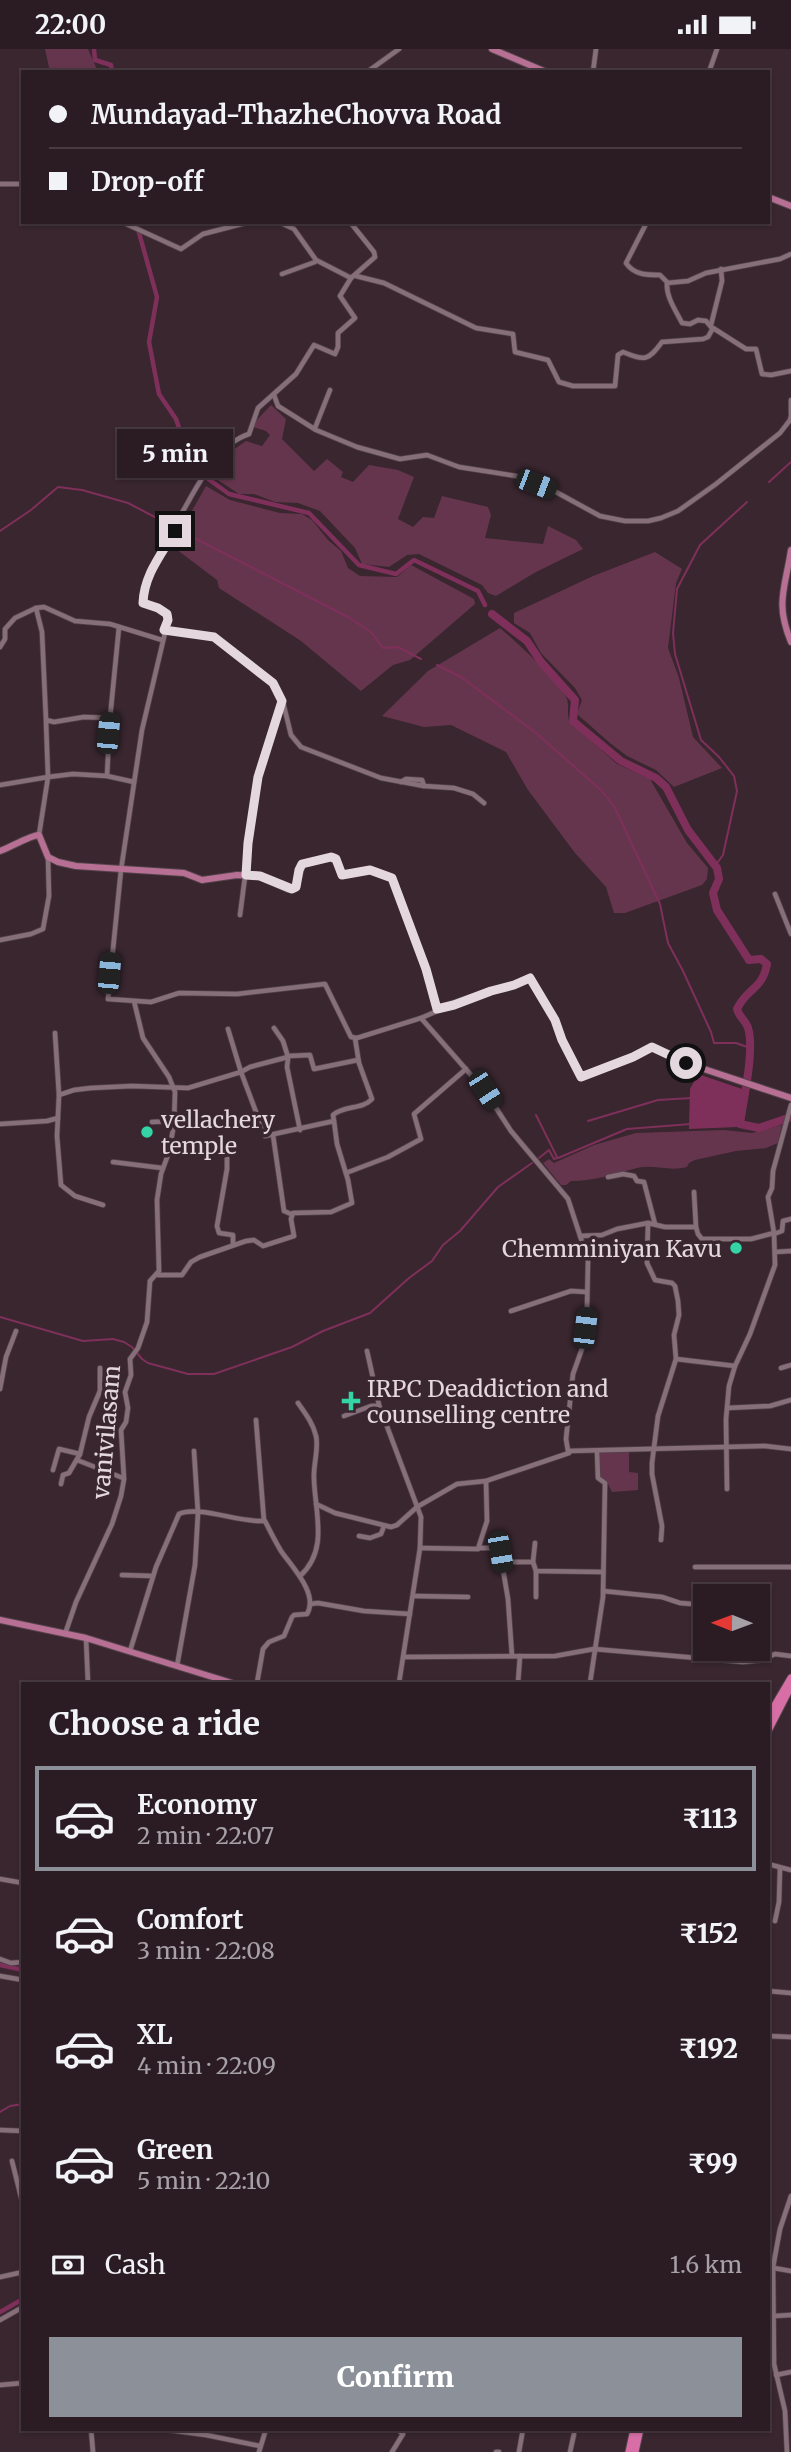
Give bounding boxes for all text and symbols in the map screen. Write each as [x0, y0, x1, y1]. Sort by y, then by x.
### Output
text: 22:00 [35, 8, 106, 41]
text: Mundayad-ThazheChovva Road [91, 98, 501, 131]
text: Drop-off [91, 165, 204, 198]
callout: 5 min [117, 429, 233, 479]
text: 5 min [142, 439, 208, 468]
car [513, 467, 560, 501]
route end [159, 515, 191, 547]
car [96, 711, 121, 755]
car [97, 951, 122, 995]
route start [670, 1047, 702, 1079]
car [465, 1067, 506, 1113]
place label: vellachery temple [160, 1105, 276, 1160]
marker: vellachery temple [139, 1124, 155, 1140]
place label: Chemminiyan Kavu [502, 1234, 722, 1263]
marker: Chemminiyan Kavu [728, 1240, 744, 1256]
car [573, 1306, 598, 1350]
street label: vanivilasam [86, 1364, 126, 1501]
place label: IRPC Deaddiction and counselling centre [367, 1374, 609, 1429]
marker: IRPC Deaddiction and counselling centre [341, 1391, 361, 1411]
car [487, 1529, 514, 1575]
north arrow [693, 1584, 770, 1661]
map controls [693, 1584, 770, 1661]
text: Choose a ride [49, 1704, 260, 1744]
icon: car [53, 1787, 116, 1850]
text: Economy [137, 1788, 257, 1821]
text: ₹113 [682, 1802, 738, 1835]
text: 2 min · 22:07 [137, 1821, 274, 1850]
icon: car [53, 1902, 116, 1965]
text: Comfort [137, 1903, 243, 1936]
text: ₹152 [679, 1917, 738, 1950]
text: 3 min · 22:08 [137, 1936, 275, 1965]
icon: car [53, 2017, 116, 2080]
text: XL [137, 2018, 173, 2051]
text: ₹192 [679, 2032, 738, 2065]
text: 4 min · 22:09 [137, 2051, 276, 2080]
icon: car [53, 2132, 116, 2195]
text: Green [137, 2133, 213, 2166]
text: ₹99 [688, 2147, 738, 2180]
text: 5 min · 22:10 [137, 2166, 270, 2195]
icon: cash [49, 2246, 87, 2284]
text: Cash [105, 2248, 166, 2281]
text: 1.6 km [670, 2250, 742, 2279]
button: Confirm [49, 2337, 742, 2417]

